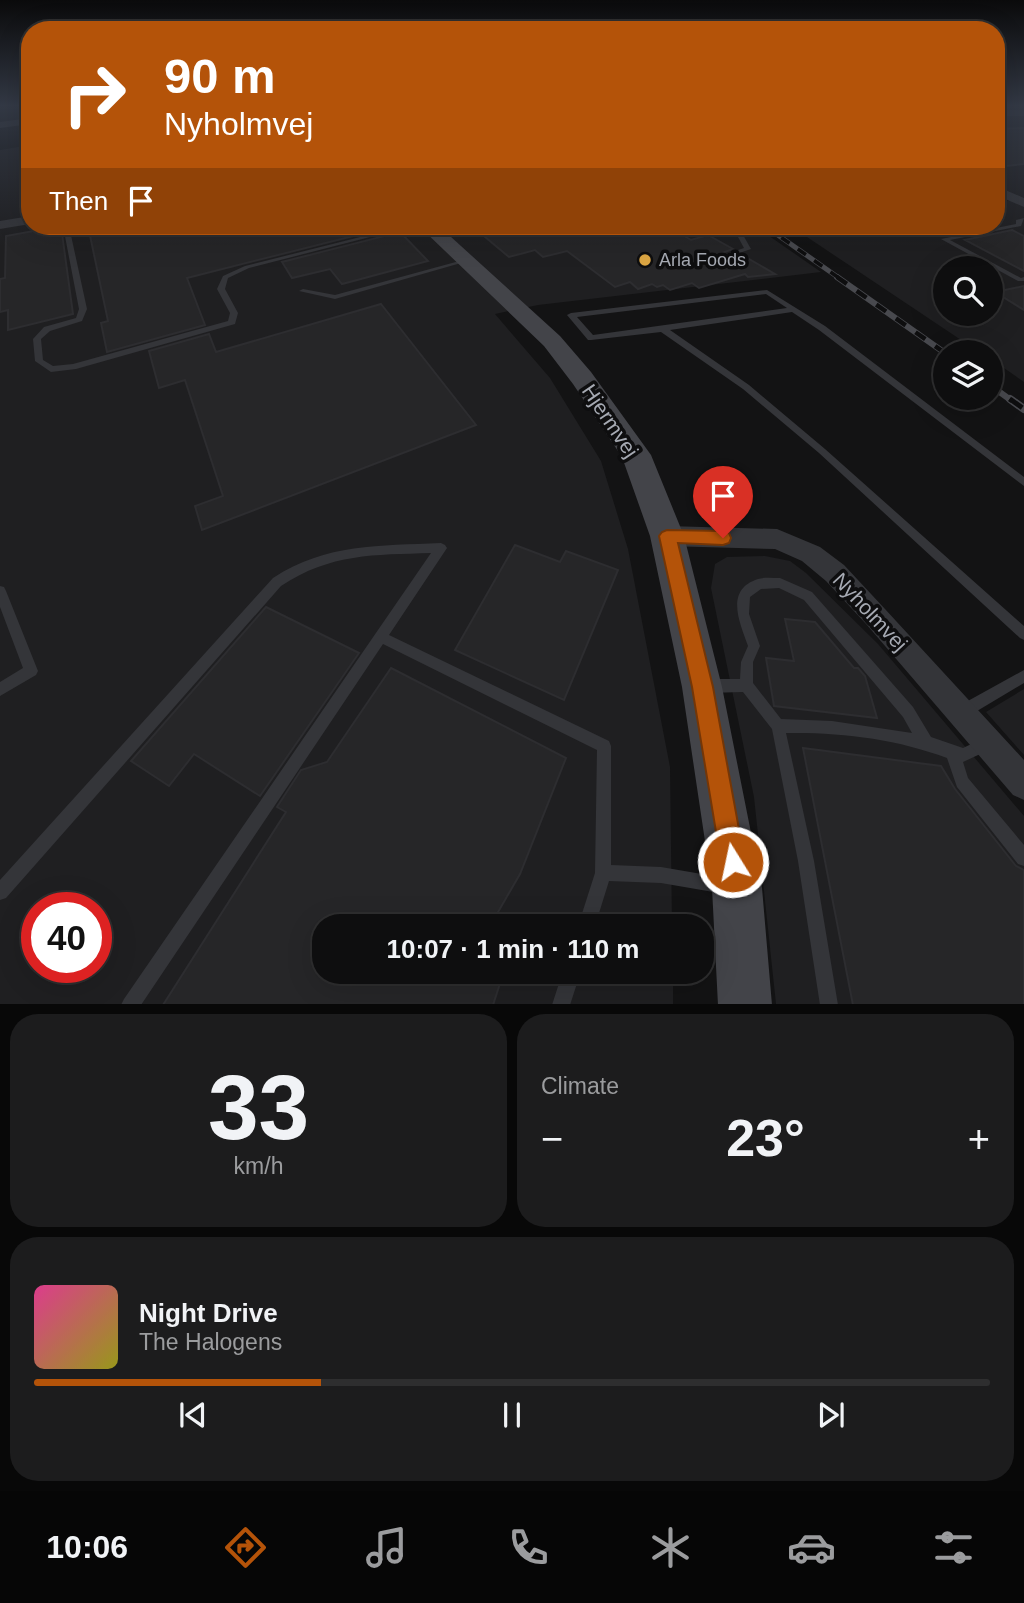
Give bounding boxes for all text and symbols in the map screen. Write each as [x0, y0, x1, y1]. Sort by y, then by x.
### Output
icon: right [49, 49, 140, 140]
text: 90 m [164, 49, 276, 103]
text: Nyholmvej [164, 106, 313, 142]
icon: arrive [122, 182, 160, 220]
text: Then [49, 186, 108, 216]
place label: Arla Foods [659, 250, 746, 270]
marker: Arla Foods [637, 252, 653, 268]
map controls [933, 256, 1003, 410]
button: search [933, 256, 1003, 326]
button: layers [933, 340, 1003, 410]
street label: Hjermvej [578, 380, 643, 461]
pin [693, 466, 753, 538]
icon: arrive [704, 477, 742, 515]
street label: Nyholmvej [829, 568, 912, 655]
position arrow [696, 825, 770, 899]
speed limit sign: 40 [21, 892, 112, 983]
text: 10:07 · 1 min · 110 m [387, 934, 639, 964]
text: 33 [208, 1057, 309, 1158]
text: Climate [541, 1073, 619, 1099]
text: 23° [726, 1109, 805, 1167]
text: − [541, 1118, 563, 1160]
text: + [968, 1118, 990, 1160]
text: km/h [234, 1153, 283, 1179]
text: Night Drive [139, 1298, 278, 1328]
text: The Halogens [139, 1329, 282, 1355]
icon: previous [174, 1396, 212, 1434]
icon: pause [493, 1396, 531, 1434]
icon: next [812, 1396, 850, 1434]
icon: directions [221, 1523, 270, 1572]
icon: music [362, 1523, 411, 1572]
icon: phone [504, 1523, 553, 1572]
icon: climate [646, 1523, 695, 1572]
icon: car [787, 1523, 836, 1572]
icon: filters [929, 1523, 978, 1572]
text: 10:06 [46, 1529, 128, 1565]

